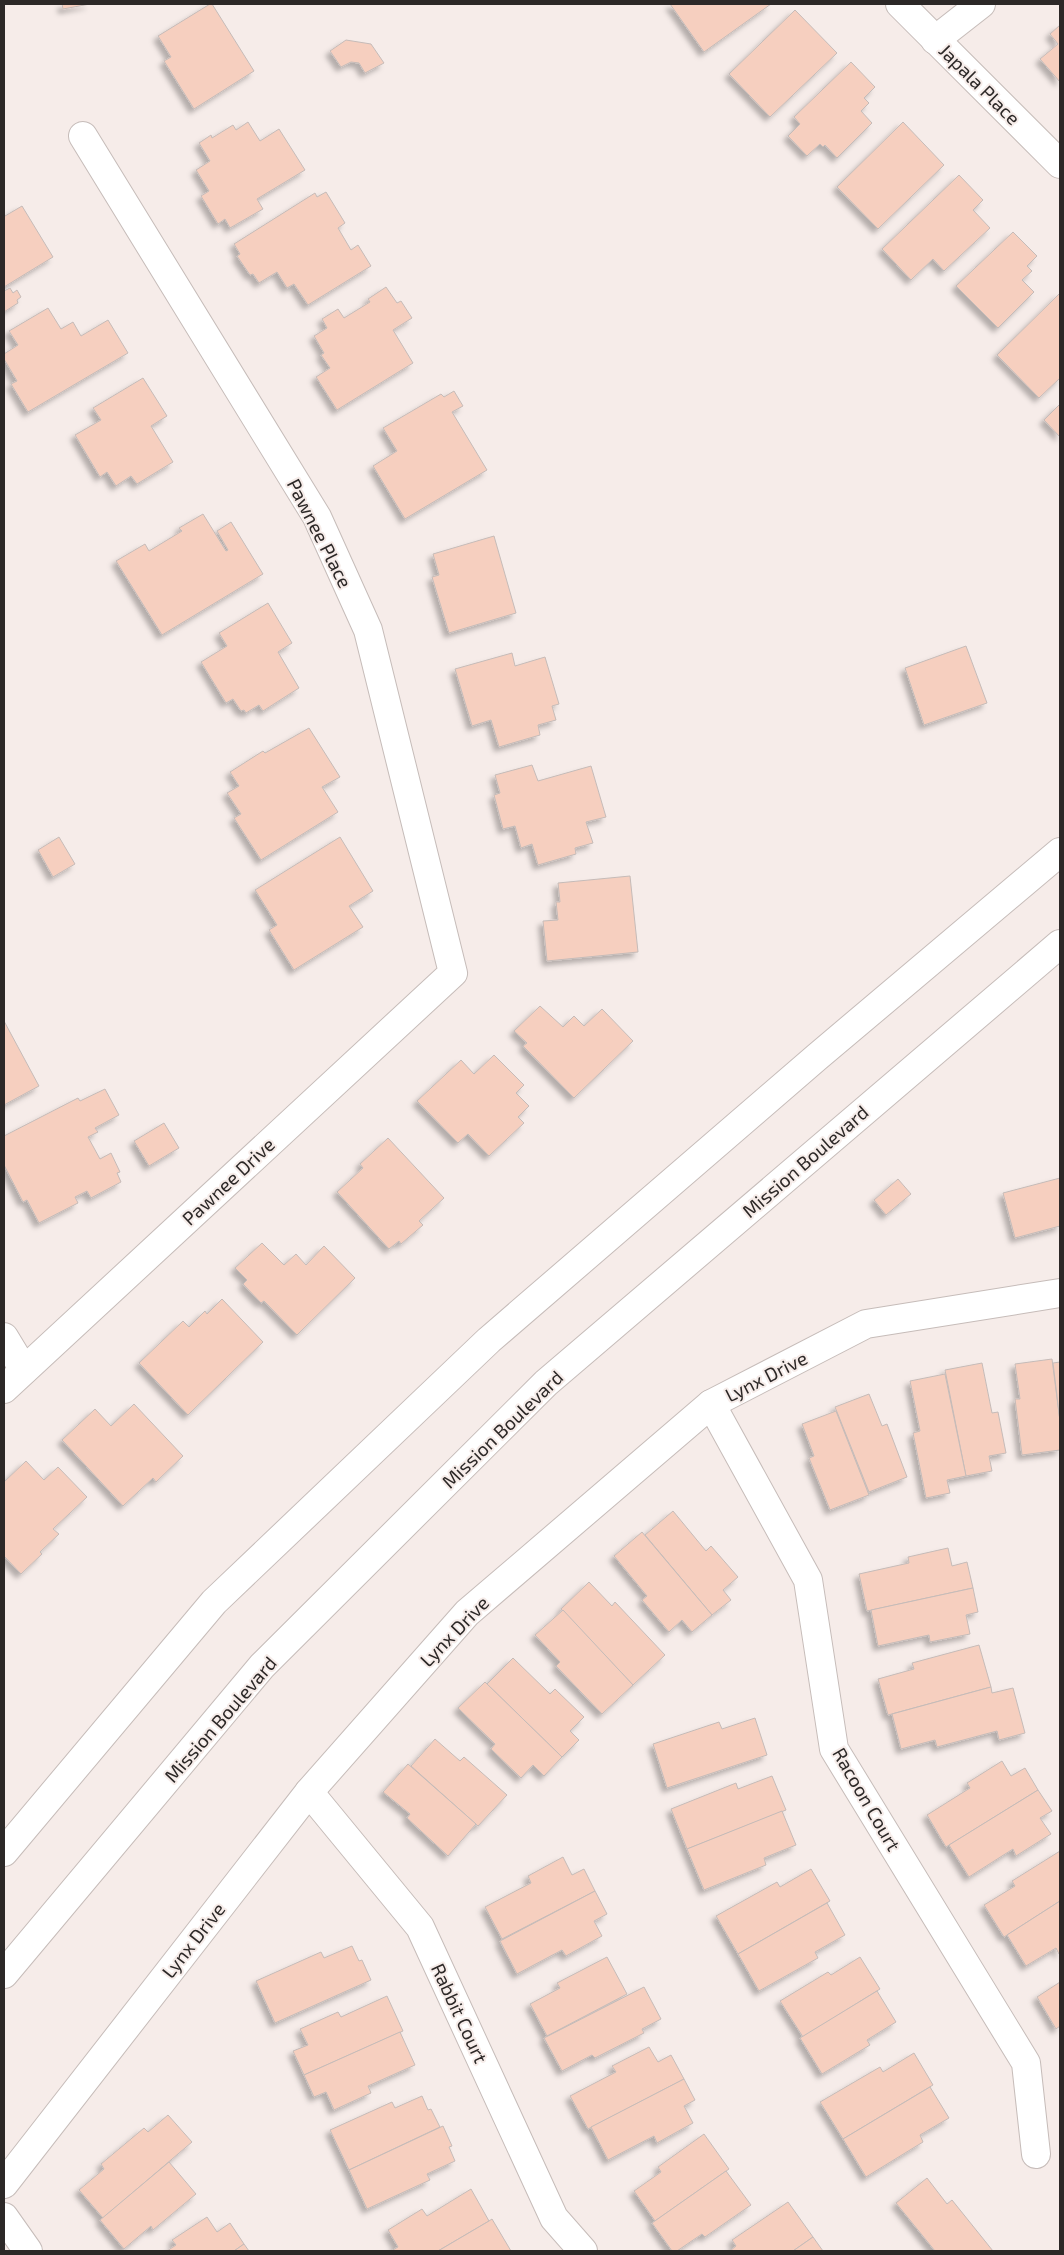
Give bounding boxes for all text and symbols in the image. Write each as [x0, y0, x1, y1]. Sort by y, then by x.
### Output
street label: Japala Place [935, 39, 1025, 129]
street label: Pawnee Place [283, 475, 357, 591]
street label: Mission Boulevard [737, 1100, 873, 1222]
street label: Pawnee Drive [177, 1132, 279, 1230]
street label: Lynx Drive [721, 1346, 811, 1406]
street label: Mission Boulevard [437, 1365, 567, 1493]
street label: Lynx Drive [415, 1591, 493, 1671]
street label: Mission Boulevard [159, 1651, 281, 1787]
street label: Racoon Court [828, 1743, 906, 1855]
street label: Lynx Drive [157, 1898, 229, 1982]
street label: Rabbit Court [427, 1959, 493, 2067]

